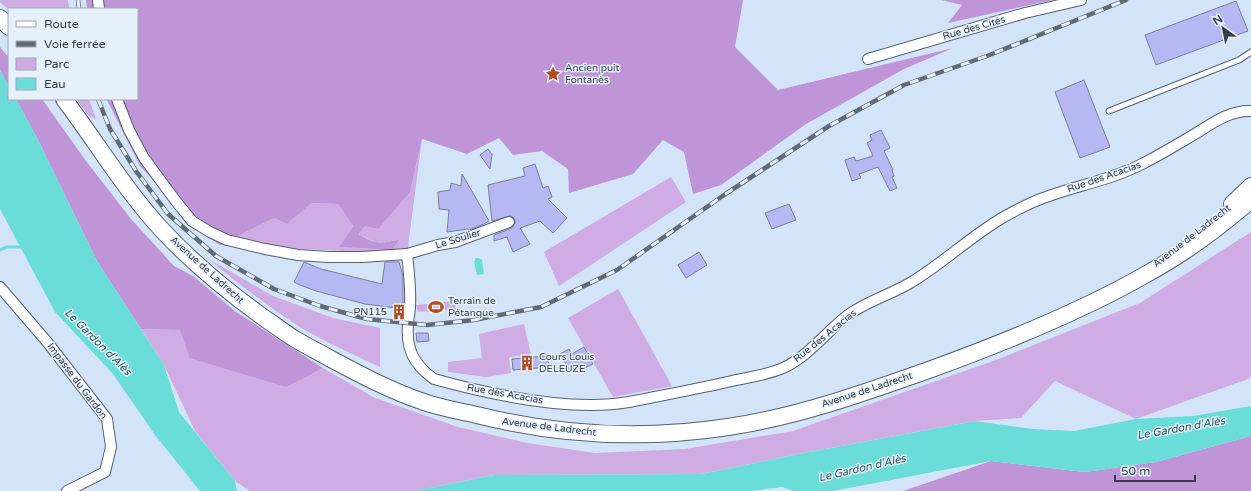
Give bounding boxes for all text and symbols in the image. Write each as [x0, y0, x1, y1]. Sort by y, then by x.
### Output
legend [8, 8, 138, 100]
north arrow [1203, 8, 1243, 48]
text: N [1211, 12, 1225, 28]
street label: Rue des Cités [941, 13, 1007, 43]
text: Route [44, 17, 79, 31]
text: Voie ferrée [44, 37, 106, 51]
text: Parc [44, 57, 69, 71]
place label: Ancien puit Fontanès [565, 62, 620, 86]
place icon: Ancien puit Fontanès [544, 65, 562, 83]
text: Eau [44, 77, 66, 91]
street label: Rue des Acacias [1065, 159, 1143, 195]
street label: Avenue de Ladrecht [1151, 202, 1233, 270]
street label: Le Soulier [434, 226, 482, 252]
street label: Avenue de Ladrecht [168, 234, 246, 306]
place label: Terrain de Pétanque [448, 295, 496, 319]
sports icon: Terrain de Pétanque [427, 298, 445, 316]
building icon: PN115 [390, 303, 408, 321]
water label: Le Gardon d'Alès [62, 306, 135, 379]
place label: PN115 [353, 306, 387, 318]
street label: Rue des Acacias [791, 307, 859, 365]
street label: Impasse du Gardon [45, 341, 109, 421]
place label: Cours Louis DELEUZE [539, 351, 595, 375]
building icon: Cours Louis DELEUZE [518, 354, 536, 372]
street label: Avenue de Ladrecht [820, 370, 914, 410]
street label: Rue des Acacias [466, 381, 544, 407]
water label: Le Gardon d'Alès [1136, 414, 1227, 442]
street label: Avenue de Ladrecht [501, 415, 597, 439]
water label: Le Gardon d'Alès [817, 452, 907, 484]
scale bar [1115, 457, 1195, 483]
text: 50 m [1121, 464, 1150, 478]

